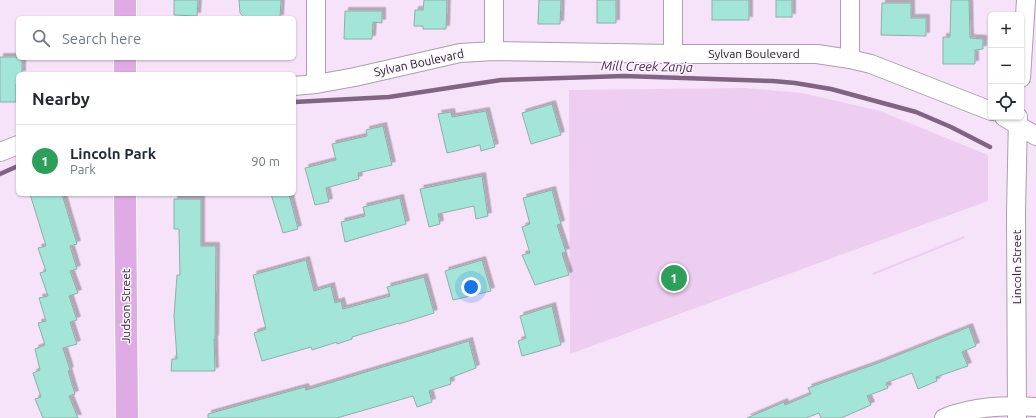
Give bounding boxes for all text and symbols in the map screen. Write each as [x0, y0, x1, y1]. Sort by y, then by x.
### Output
map controls [988, 12, 1024, 120]
button: + [988, 12, 1024, 48]
search box [16, 16, 296, 60]
icon: search [30, 27, 52, 49]
text: Search here [62, 30, 141, 47]
street label: Sylvan Boulevard [373, 47, 465, 78]
street label: Sylvan Boulevard [708, 47, 800, 60]
button: − [988, 48, 1024, 84]
water label: Mill Creek Zanja [601, 58, 693, 74]
button: locate [988, 84, 1024, 120]
text: Nearby [32, 89, 90, 108]
text: Lincoln Park [70, 145, 156, 162]
text: 1 [41, 154, 49, 168]
text: 90 m [251, 154, 280, 168]
text: Park [70, 162, 96, 176]
street label: Lincoln Street [1010, 229, 1023, 304]
pin: 1 [661, 263, 687, 293]
street label: Judson Street [119, 268, 132, 344]
your location [461, 277, 481, 297]

